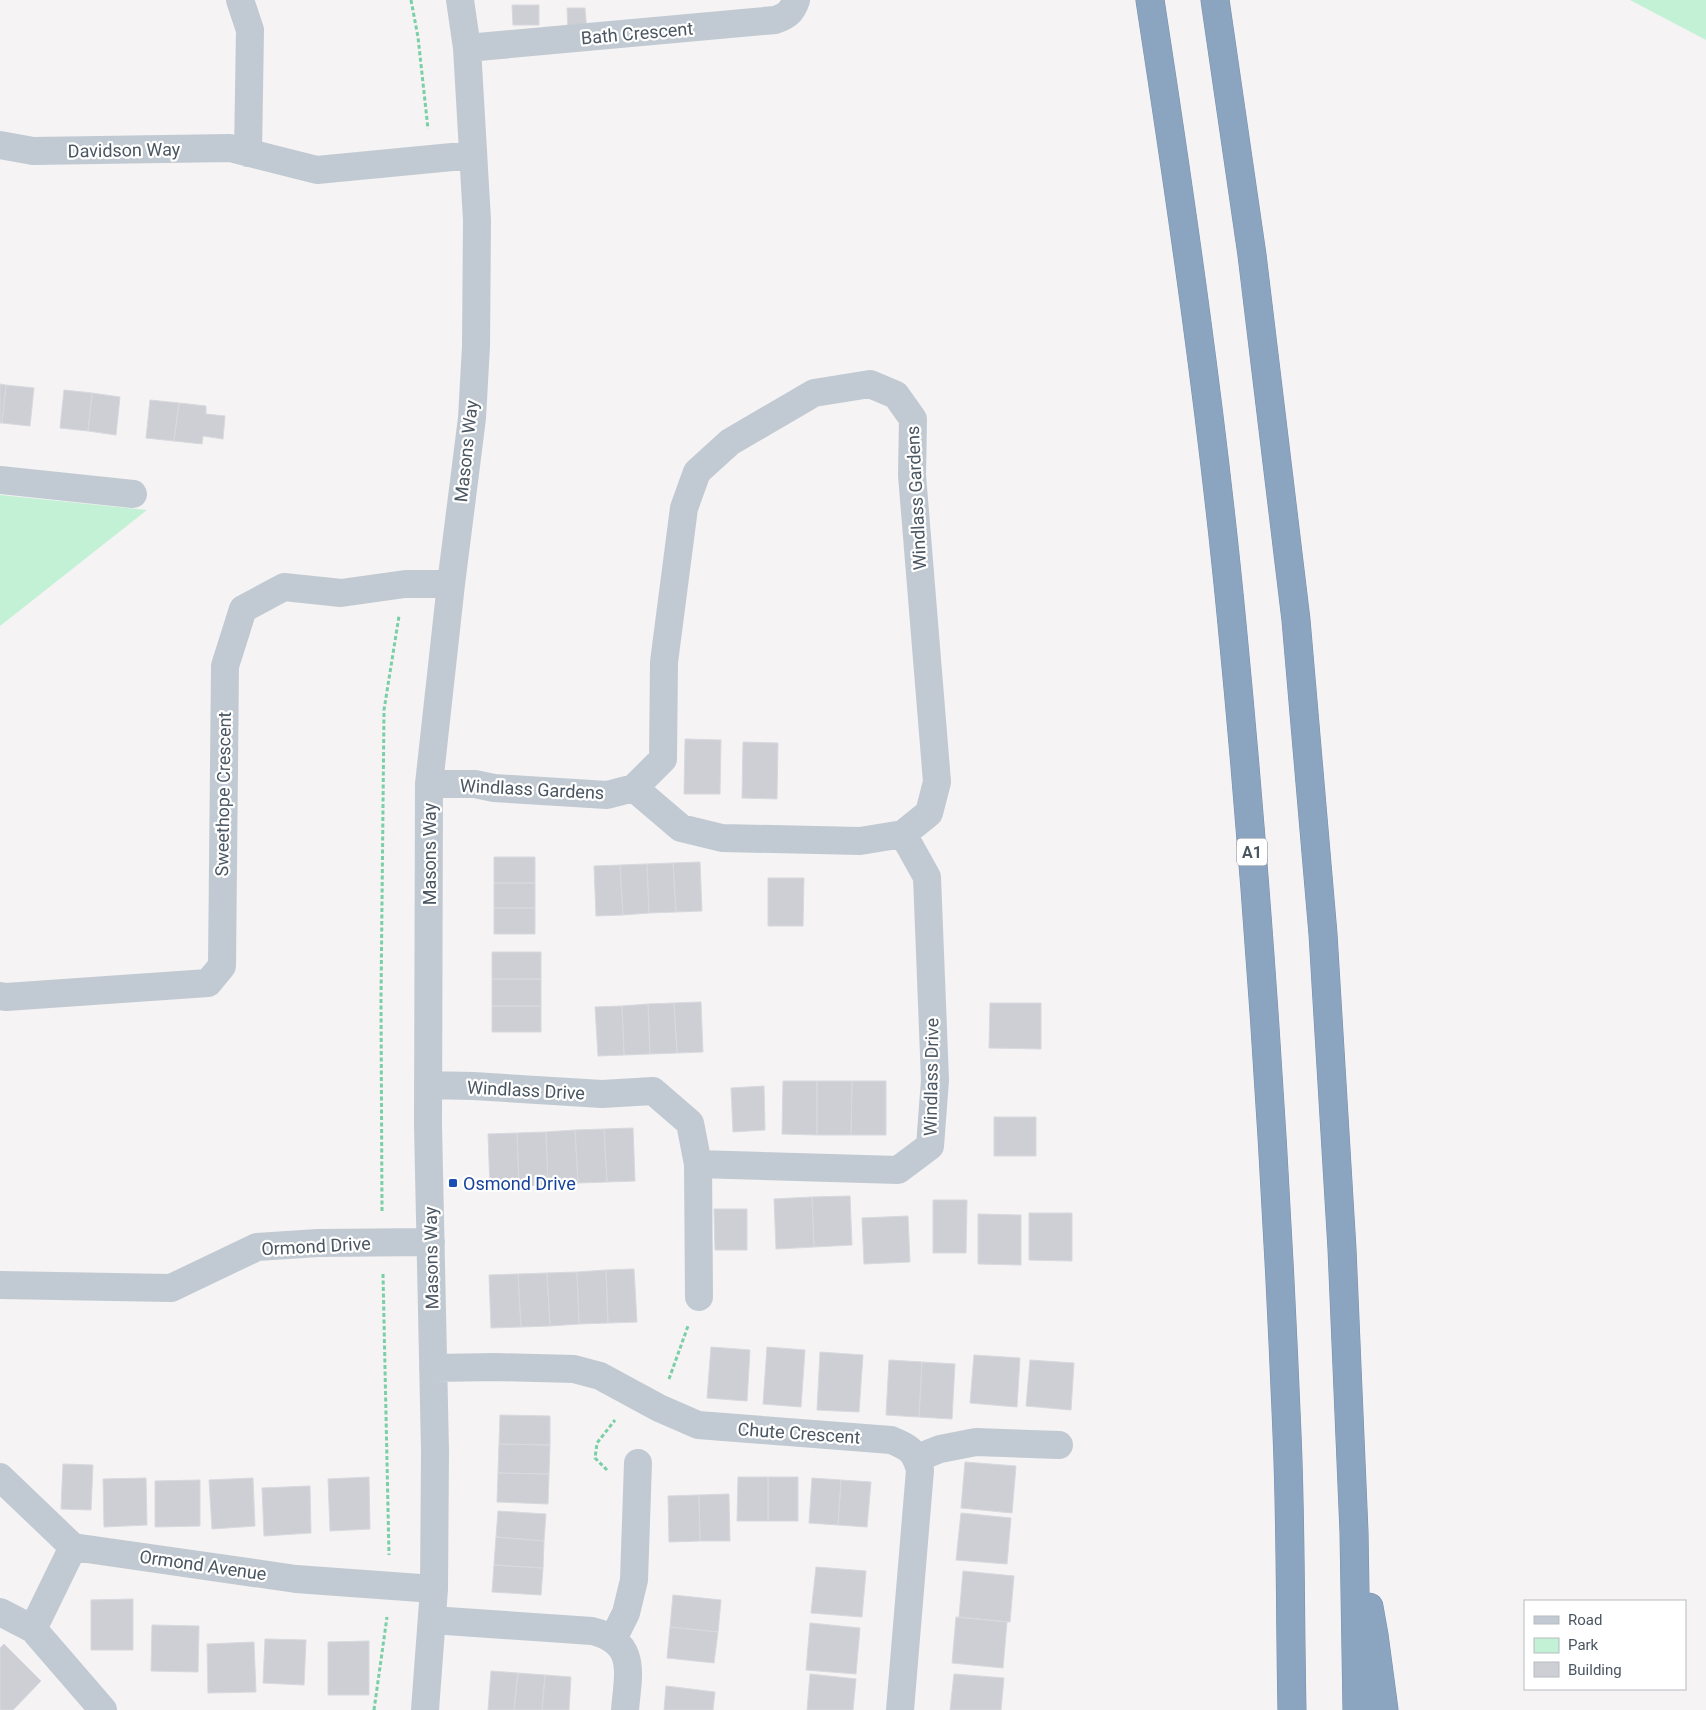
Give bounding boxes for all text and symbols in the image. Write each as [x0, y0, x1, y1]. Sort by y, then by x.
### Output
street label: Bath Crescent [580, 18, 694, 48]
street label: Davidson Way [68, 139, 181, 161]
street label: Masons Way [450, 398, 482, 503]
street label: Windlass Gardens [902, 425, 930, 571]
street label: Sweethope Crescent [211, 711, 235, 877]
street label: Windlass Gardens [459, 775, 605, 803]
street label: Masons Way [419, 802, 440, 905]
road number: A1 [1237, 839, 1267, 866]
street label: Windlass Drive [919, 1018, 943, 1136]
street label: Windlass Drive [466, 1076, 586, 1104]
place label: Osmond Drive [463, 1173, 576, 1194]
marker: Osmond Drive [447, 1177, 459, 1189]
street label: Masons Way [420, 1206, 442, 1309]
street label: Ormond Drive [261, 1233, 371, 1259]
street label: Chute Crescent [737, 1418, 861, 1448]
street label: Ormond Avenue [138, 1546, 268, 1584]
legend [1524, 1600, 1686, 1690]
text: Road [1568, 1611, 1602, 1629]
text: Park [1568, 1636, 1599, 1654]
text: Building [1568, 1661, 1622, 1679]

